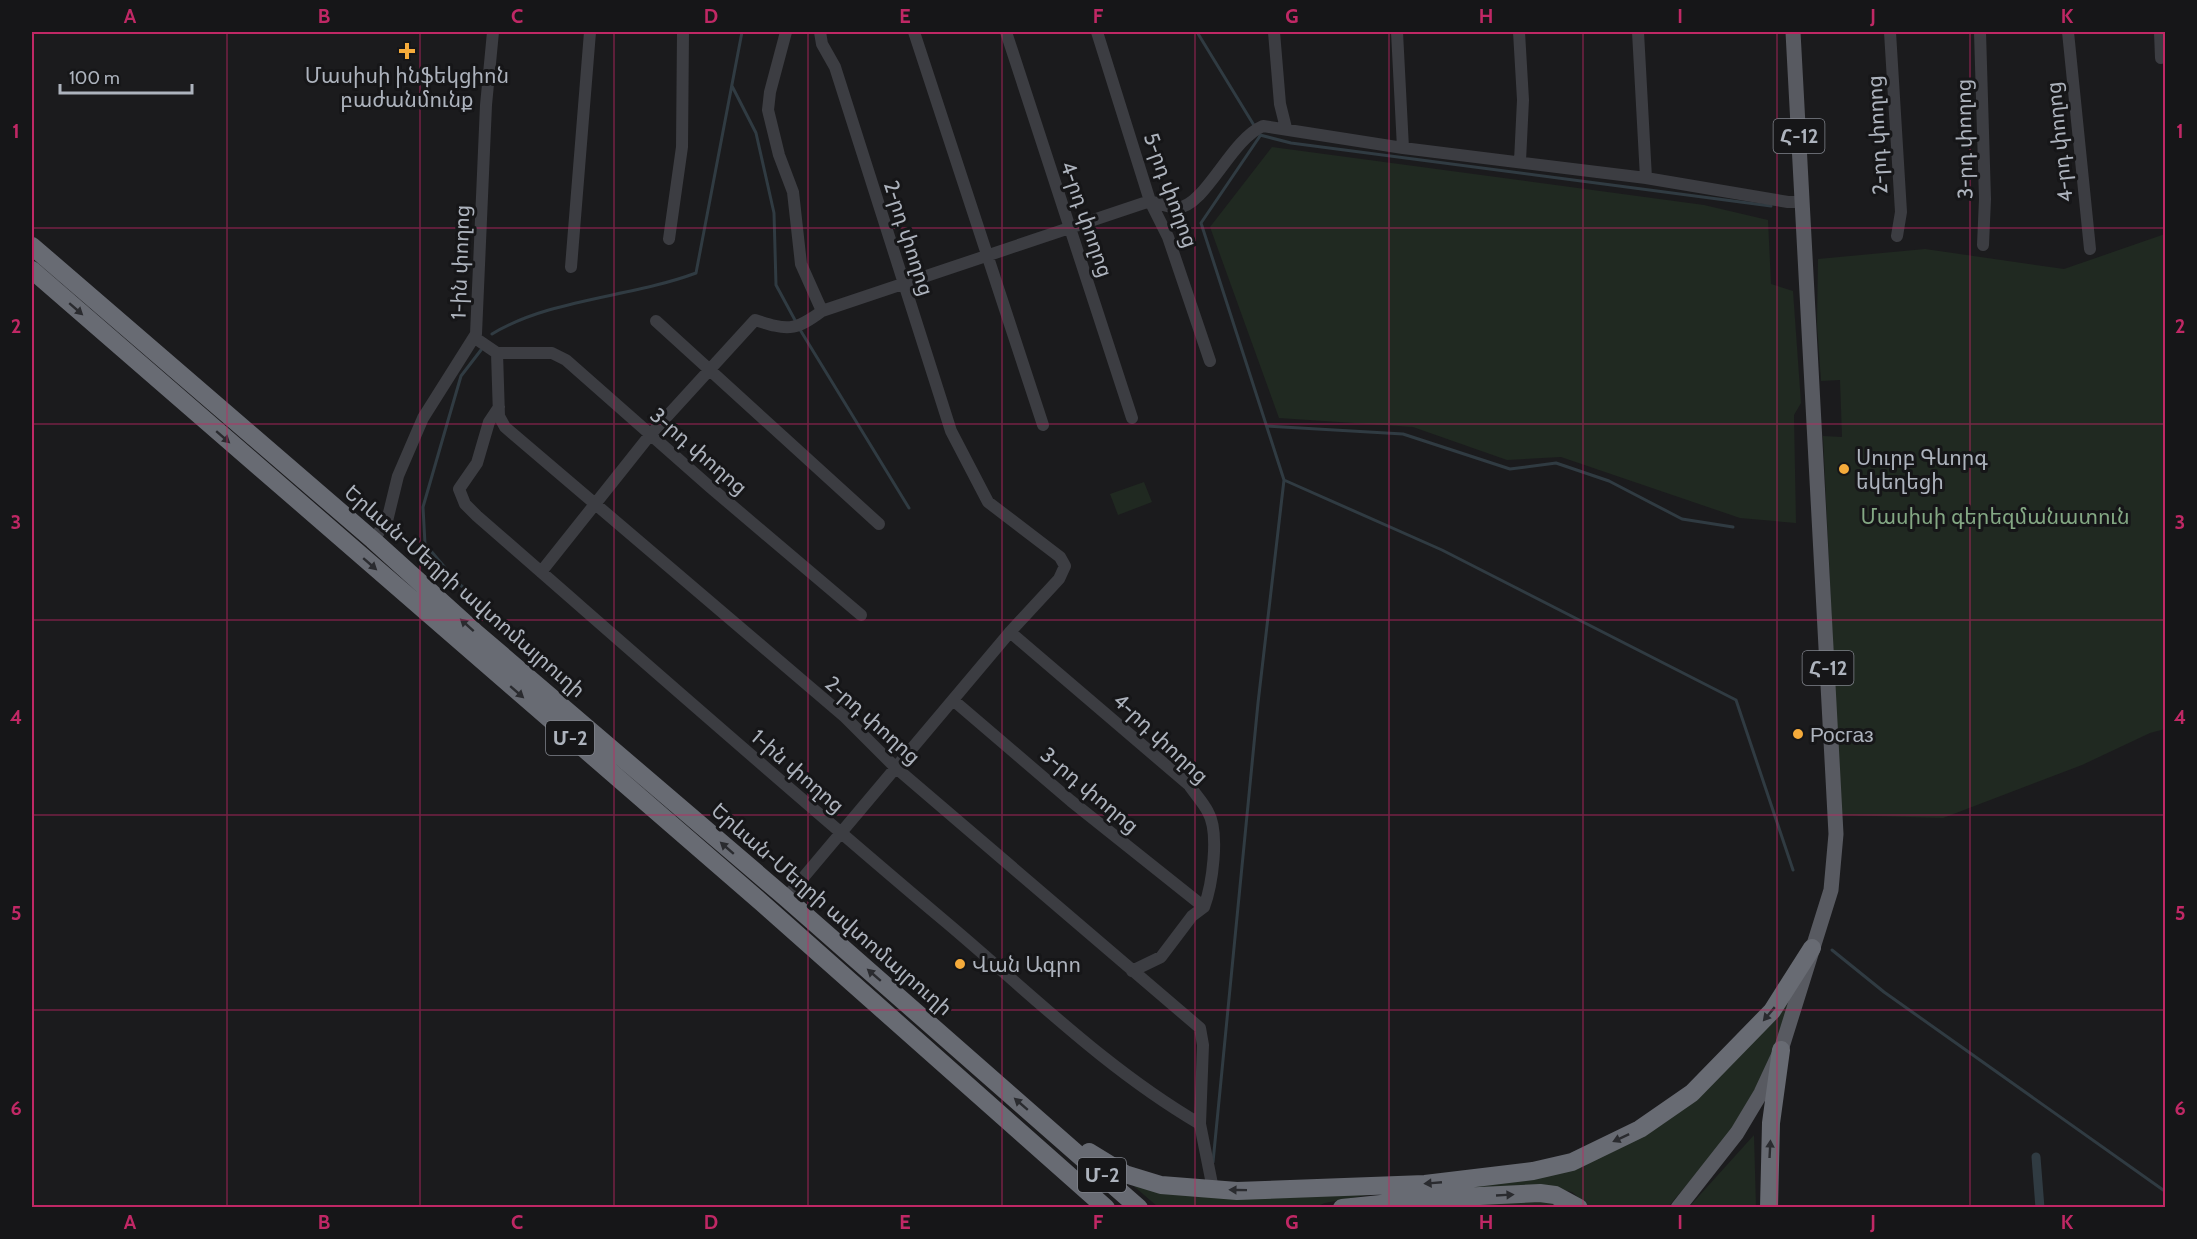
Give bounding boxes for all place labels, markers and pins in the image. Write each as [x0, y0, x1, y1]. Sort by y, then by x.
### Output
marker: Մասիսի ինֆեկցիոն բաժանմունք [398, 42, 416, 60]
place label: Մասիսի ինֆեկցիոն բաժանմունք [305, 63, 509, 112]
place label: Սուրբ Գևորգ եկեղեցի [1856, 445, 1988, 494]
marker: Սուրբ Գևորգ եկեղեցի [1837, 462, 1851, 476]
place label: Росгаз [1810, 722, 1874, 747]
marker: Росгаз [1791, 727, 1805, 741]
place label: Վան Ագրո [972, 952, 1081, 977]
marker: Վան Ագրո [953, 957, 967, 971]

